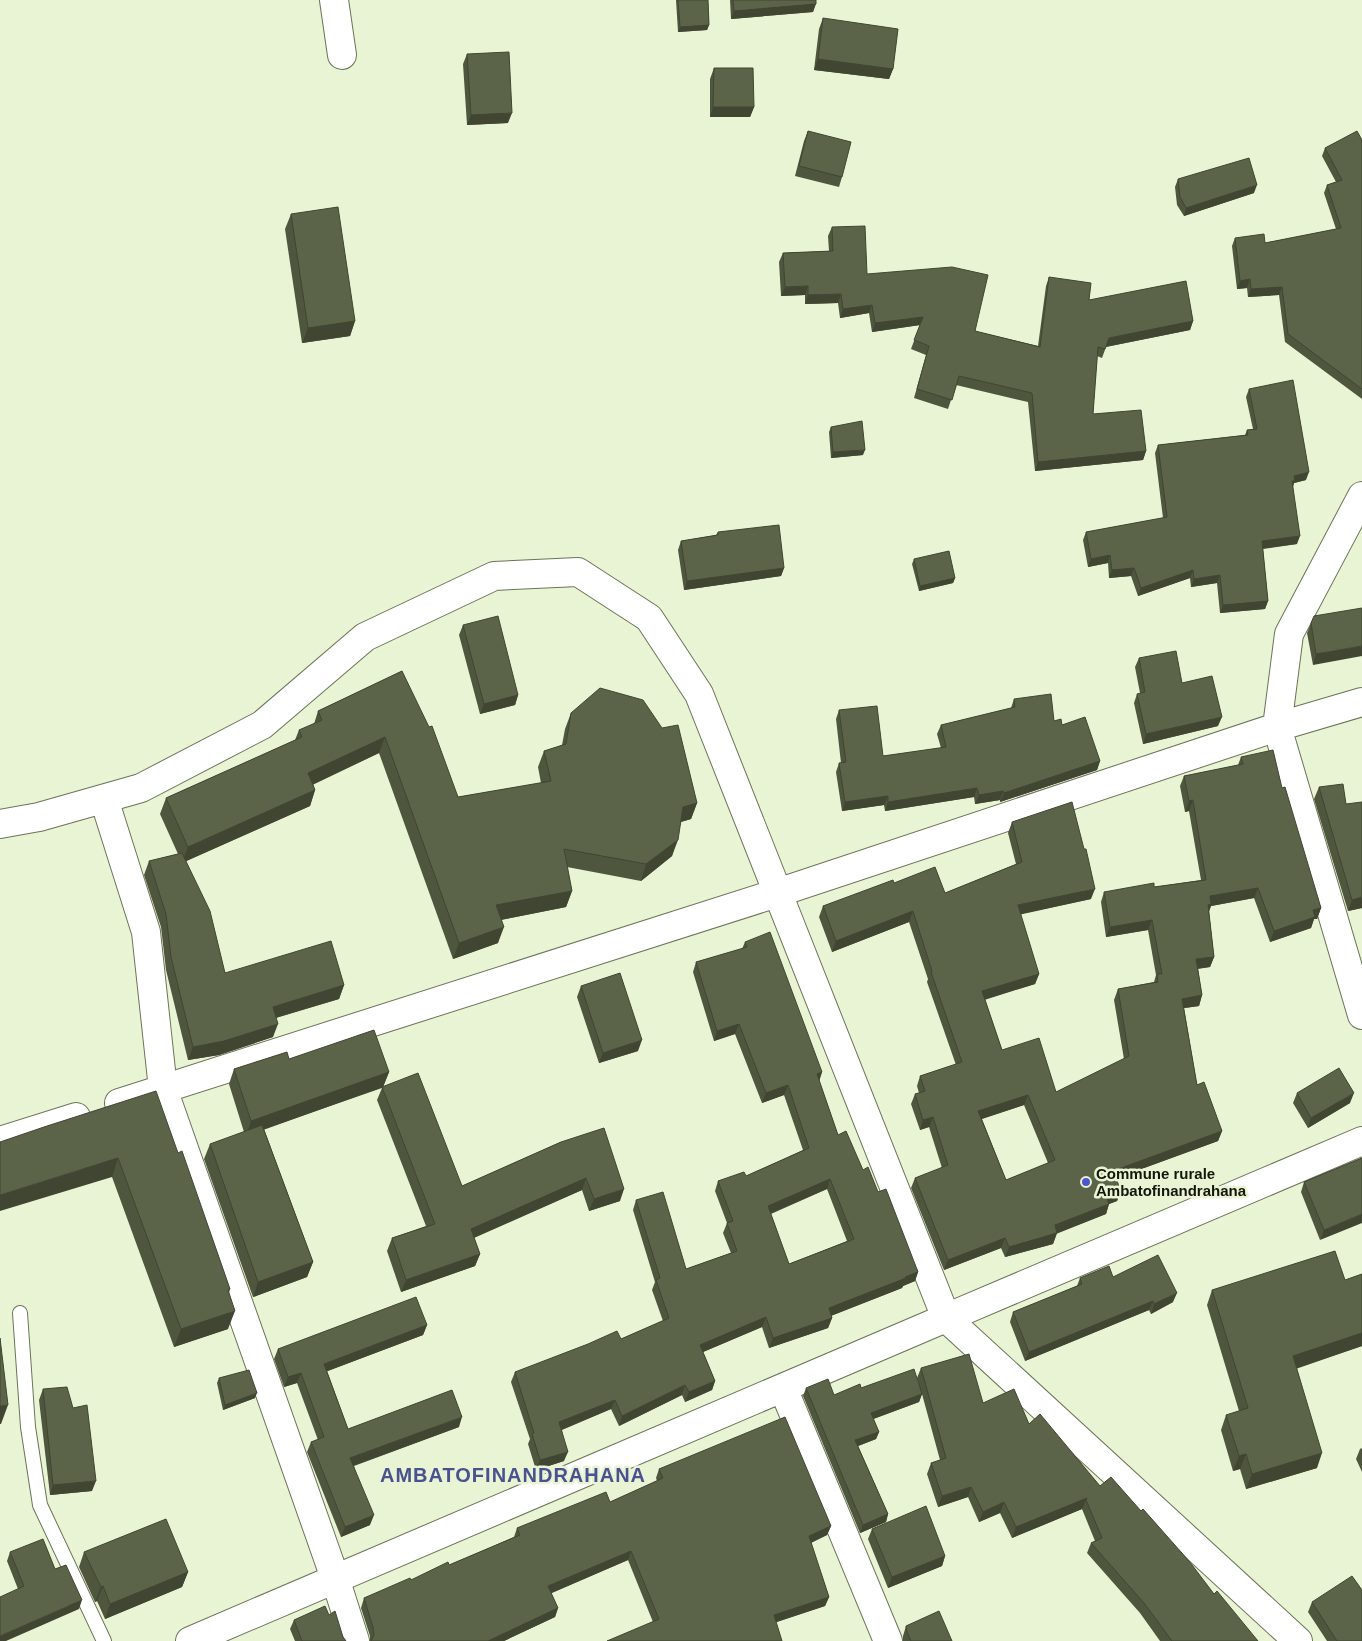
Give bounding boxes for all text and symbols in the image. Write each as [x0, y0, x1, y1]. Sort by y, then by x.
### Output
place label: Commune rurale Ambatofinandrahana [1096, 1165, 1247, 1199]
marker: Commune rurale Ambatofinandrahana [1080, 1176, 1092, 1188]
district label: AMBATOFINANDRAHANA [380, 1464, 646, 1486]

